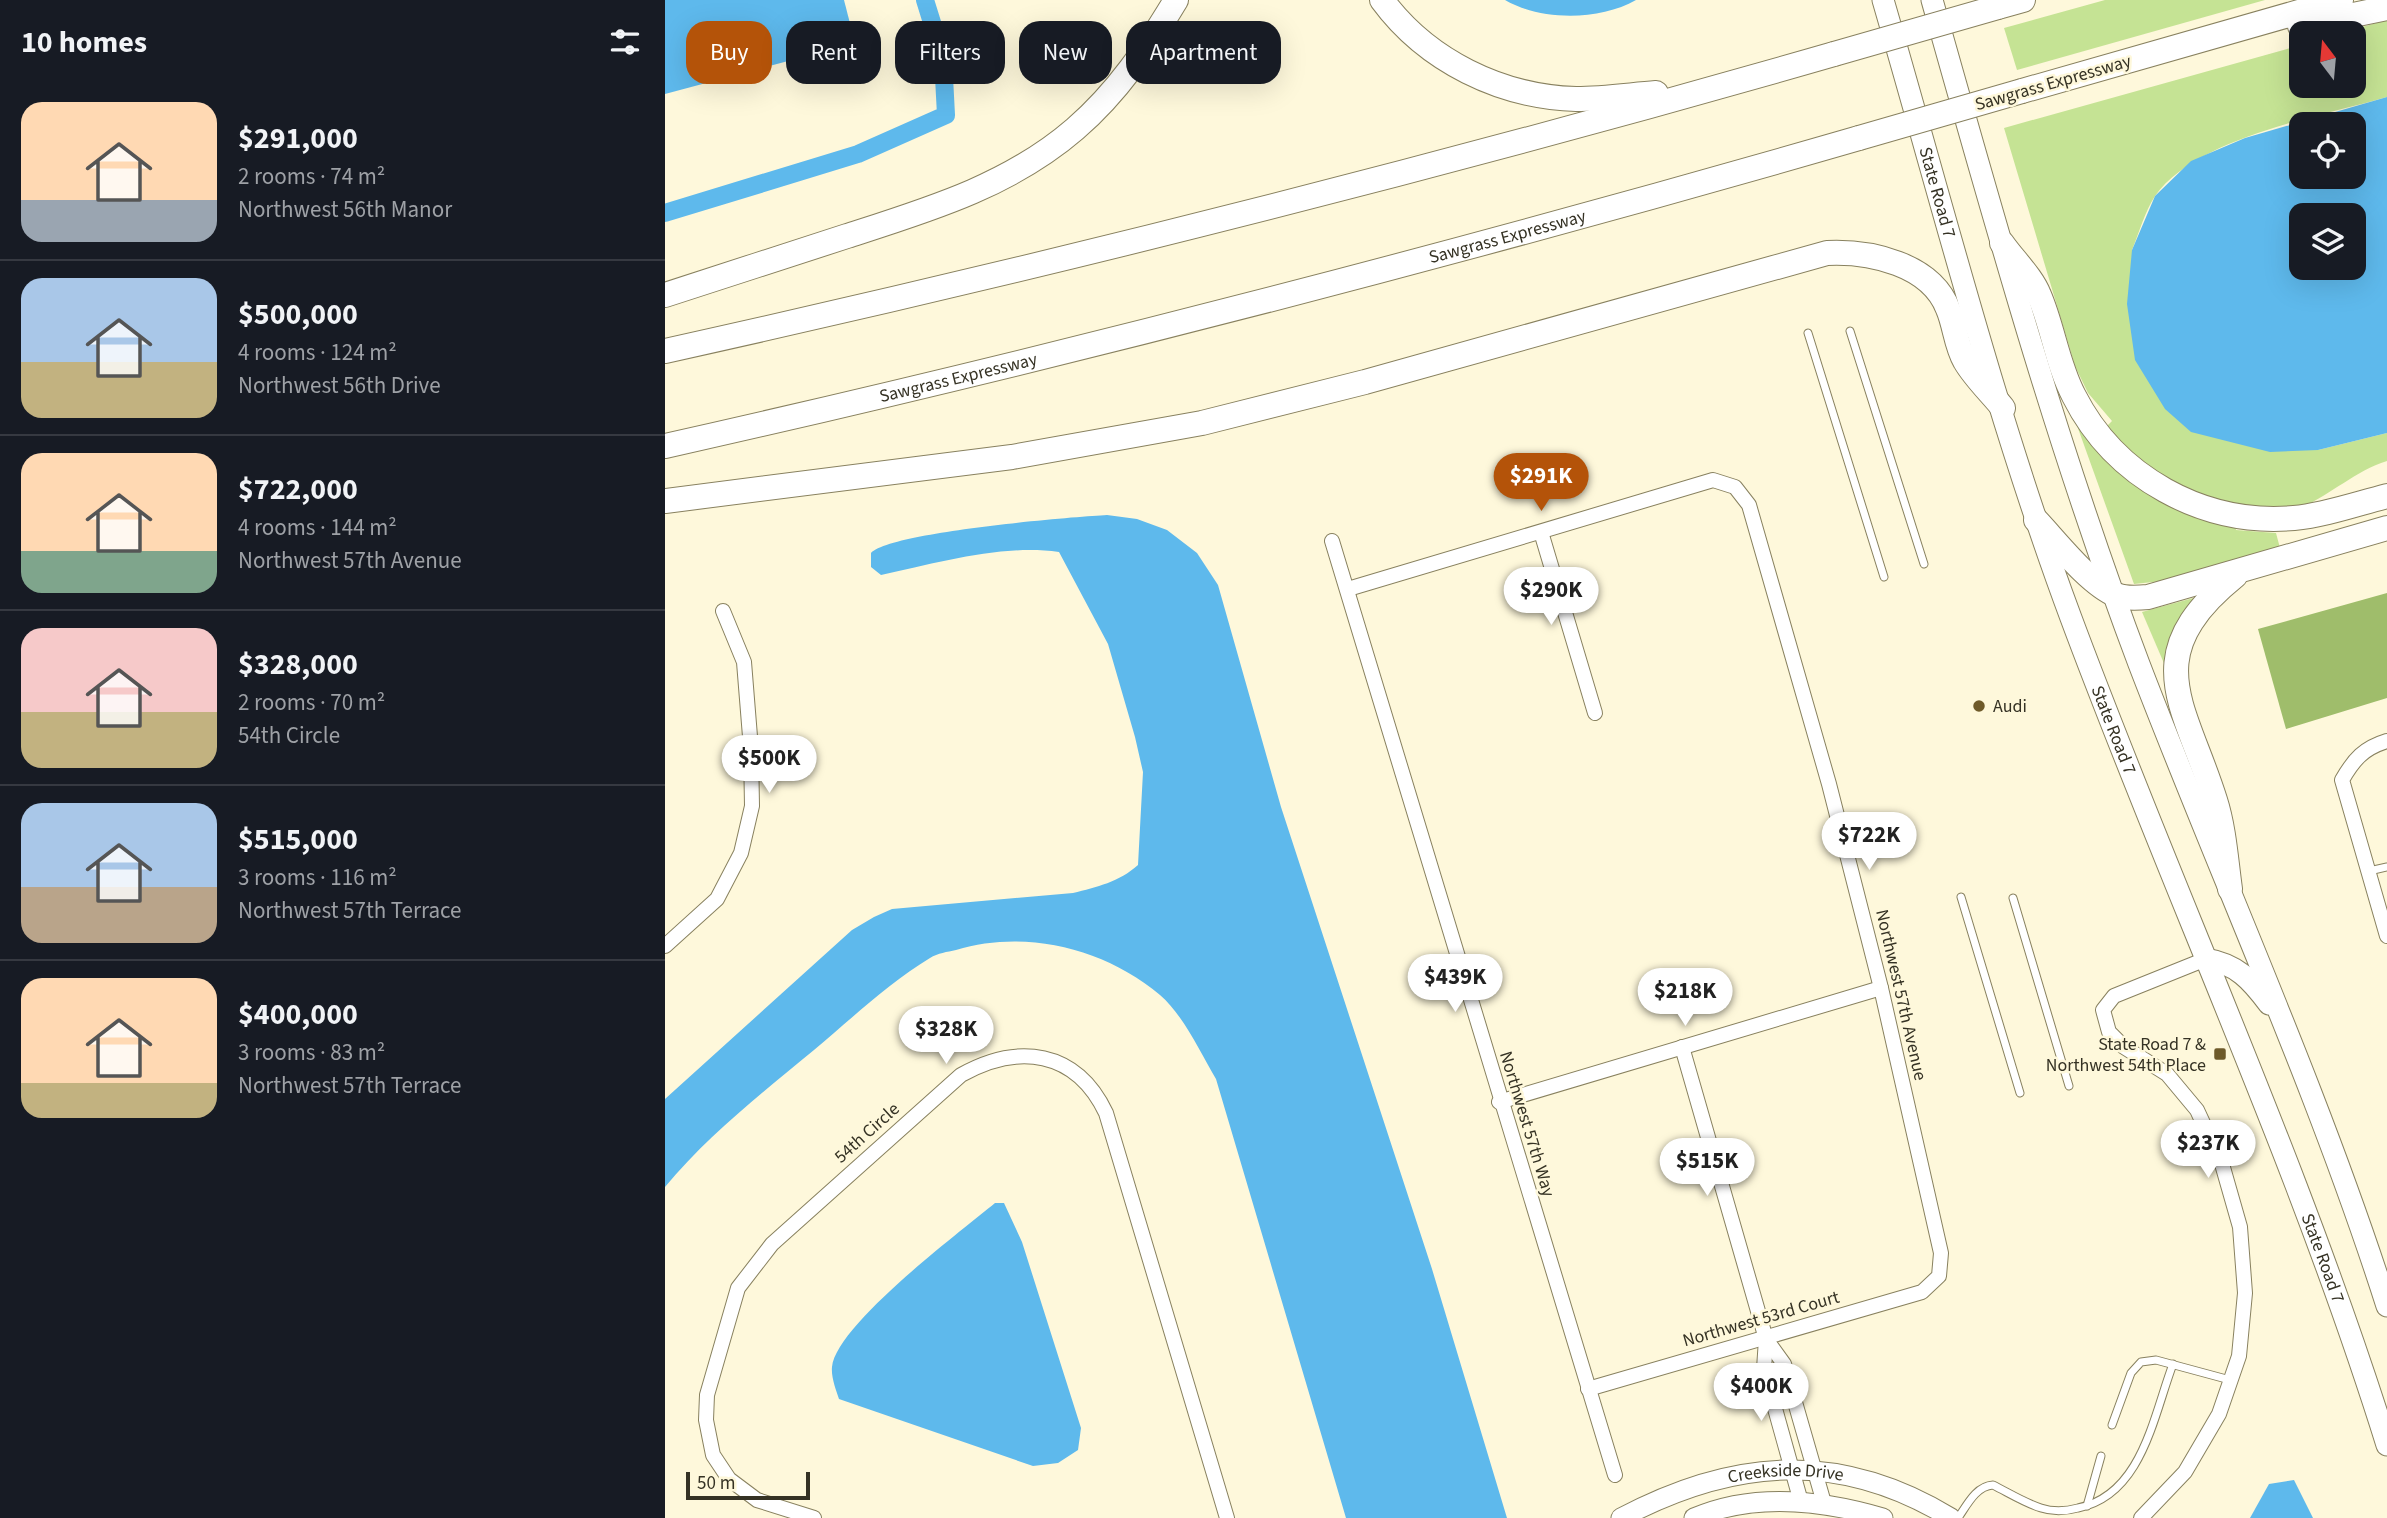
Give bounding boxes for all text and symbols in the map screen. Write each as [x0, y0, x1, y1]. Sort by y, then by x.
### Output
text: 10 homes [21, 21, 147, 64]
chip: Buy [686, 21, 772, 84]
chip: Rent [786, 21, 881, 84]
chip: Filters [895, 21, 1005, 84]
chip: New [1019, 21, 1112, 84]
chip: Apartment [1126, 21, 1281, 84]
north arrow [2289, 21, 2366, 98]
map controls [2289, 21, 2366, 280]
icon: filters [606, 23, 644, 61]
street label: Sawgrass Expressway [1972, 49, 2135, 117]
button: locate [2289, 112, 2366, 189]
text: $291,000 [238, 117, 358, 160]
icon: home [77, 130, 161, 214]
street label: State Road 7 [1913, 144, 1962, 241]
text: 2 rooms · 74 m² [238, 160, 385, 193]
text: Northwest 56th Manor [238, 193, 452, 226]
street label: Sawgrass Expressway [1426, 203, 1589, 270]
button: layers [2289, 203, 2366, 280]
text: $500,000 [238, 293, 358, 336]
icon: home [77, 306, 161, 390]
text: 4 rooms · 124 m² [238, 336, 397, 369]
street label: Sawgrass Expressway [877, 346, 1040, 409]
text: Northwest 56th Drive [238, 369, 441, 402]
pin: $291K [1492, 454, 1590, 513]
text: $291K [1510, 459, 1572, 492]
text: $722,000 [238, 468, 358, 511]
icon: home [77, 481, 161, 565]
text: 4 rooms · 144 m² [238, 511, 397, 544]
text: Northwest 57th Avenue [238, 544, 462, 577]
pin: $290K [1502, 568, 1600, 627]
text: $290K [1520, 573, 1582, 606]
text: $328,000 [238, 643, 358, 686]
icon: home [77, 656, 161, 740]
street label: State Road 7 [2085, 682, 2143, 778]
text: 2 rooms · 70 m² [238, 686, 385, 719]
place label: Audi [1993, 694, 2027, 719]
marker: Audi [1971, 698, 1987, 714]
text: 54th Circle [238, 719, 340, 752]
pin: $500K [720, 736, 818, 795]
text: $500K [738, 741, 800, 774]
pin: $722K [1820, 812, 1918, 872]
text: $515,000 [238, 818, 358, 861]
text: $722K [1838, 818, 1900, 851]
icon: home [77, 831, 161, 915]
text: 3 rooms · 116 m² [238, 861, 397, 894]
text: Northwest 57th Terrace [238, 894, 461, 927]
street label: Northwest 57th Avenue [1869, 907, 1933, 1083]
pin: $439K [1406, 954, 1504, 1014]
text: $439K [1424, 960, 1486, 993]
pin: $218K [1636, 968, 1734, 1028]
text: $218K [1654, 974, 1716, 1007]
text: $400,000 [238, 993, 358, 1036]
icon: home [77, 1006, 161, 1090]
pin: $328K [897, 1006, 995, 1066]
text: $328K [915, 1012, 977, 1045]
place label: State Road 7 & Northwest 54th Place [2046, 1032, 2206, 1078]
text: 3 rooms · 83 m² [238, 1036, 385, 1069]
marker: State Road 7 & Northwest 54th Place [2212, 1046, 2228, 1062]
street label: Northwest 57th Way [1493, 1048, 1561, 1200]
text: Northwest 57th Terrace [238, 1069, 461, 1102]
street label: 54th Circle [829, 1097, 905, 1169]
pin: $237K [2159, 1120, 2257, 1180]
text: $237K [2177, 1126, 2239, 1159]
pin: $515K [1658, 1138, 1756, 1198]
text: $515K [1676, 1144, 1738, 1177]
street label: State Road 7 [2295, 1210, 2351, 1306]
street label: Northwest 53rd Court [1680, 1285, 1842, 1353]
pin: $400K [1712, 1364, 1810, 1423]
text: $400K [1730, 1369, 1792, 1402]
street label: Creekside Drive [1725, 1457, 1846, 1489]
scale bar [686, 1469, 810, 1501]
text: 50 m [697, 1470, 735, 1497]

